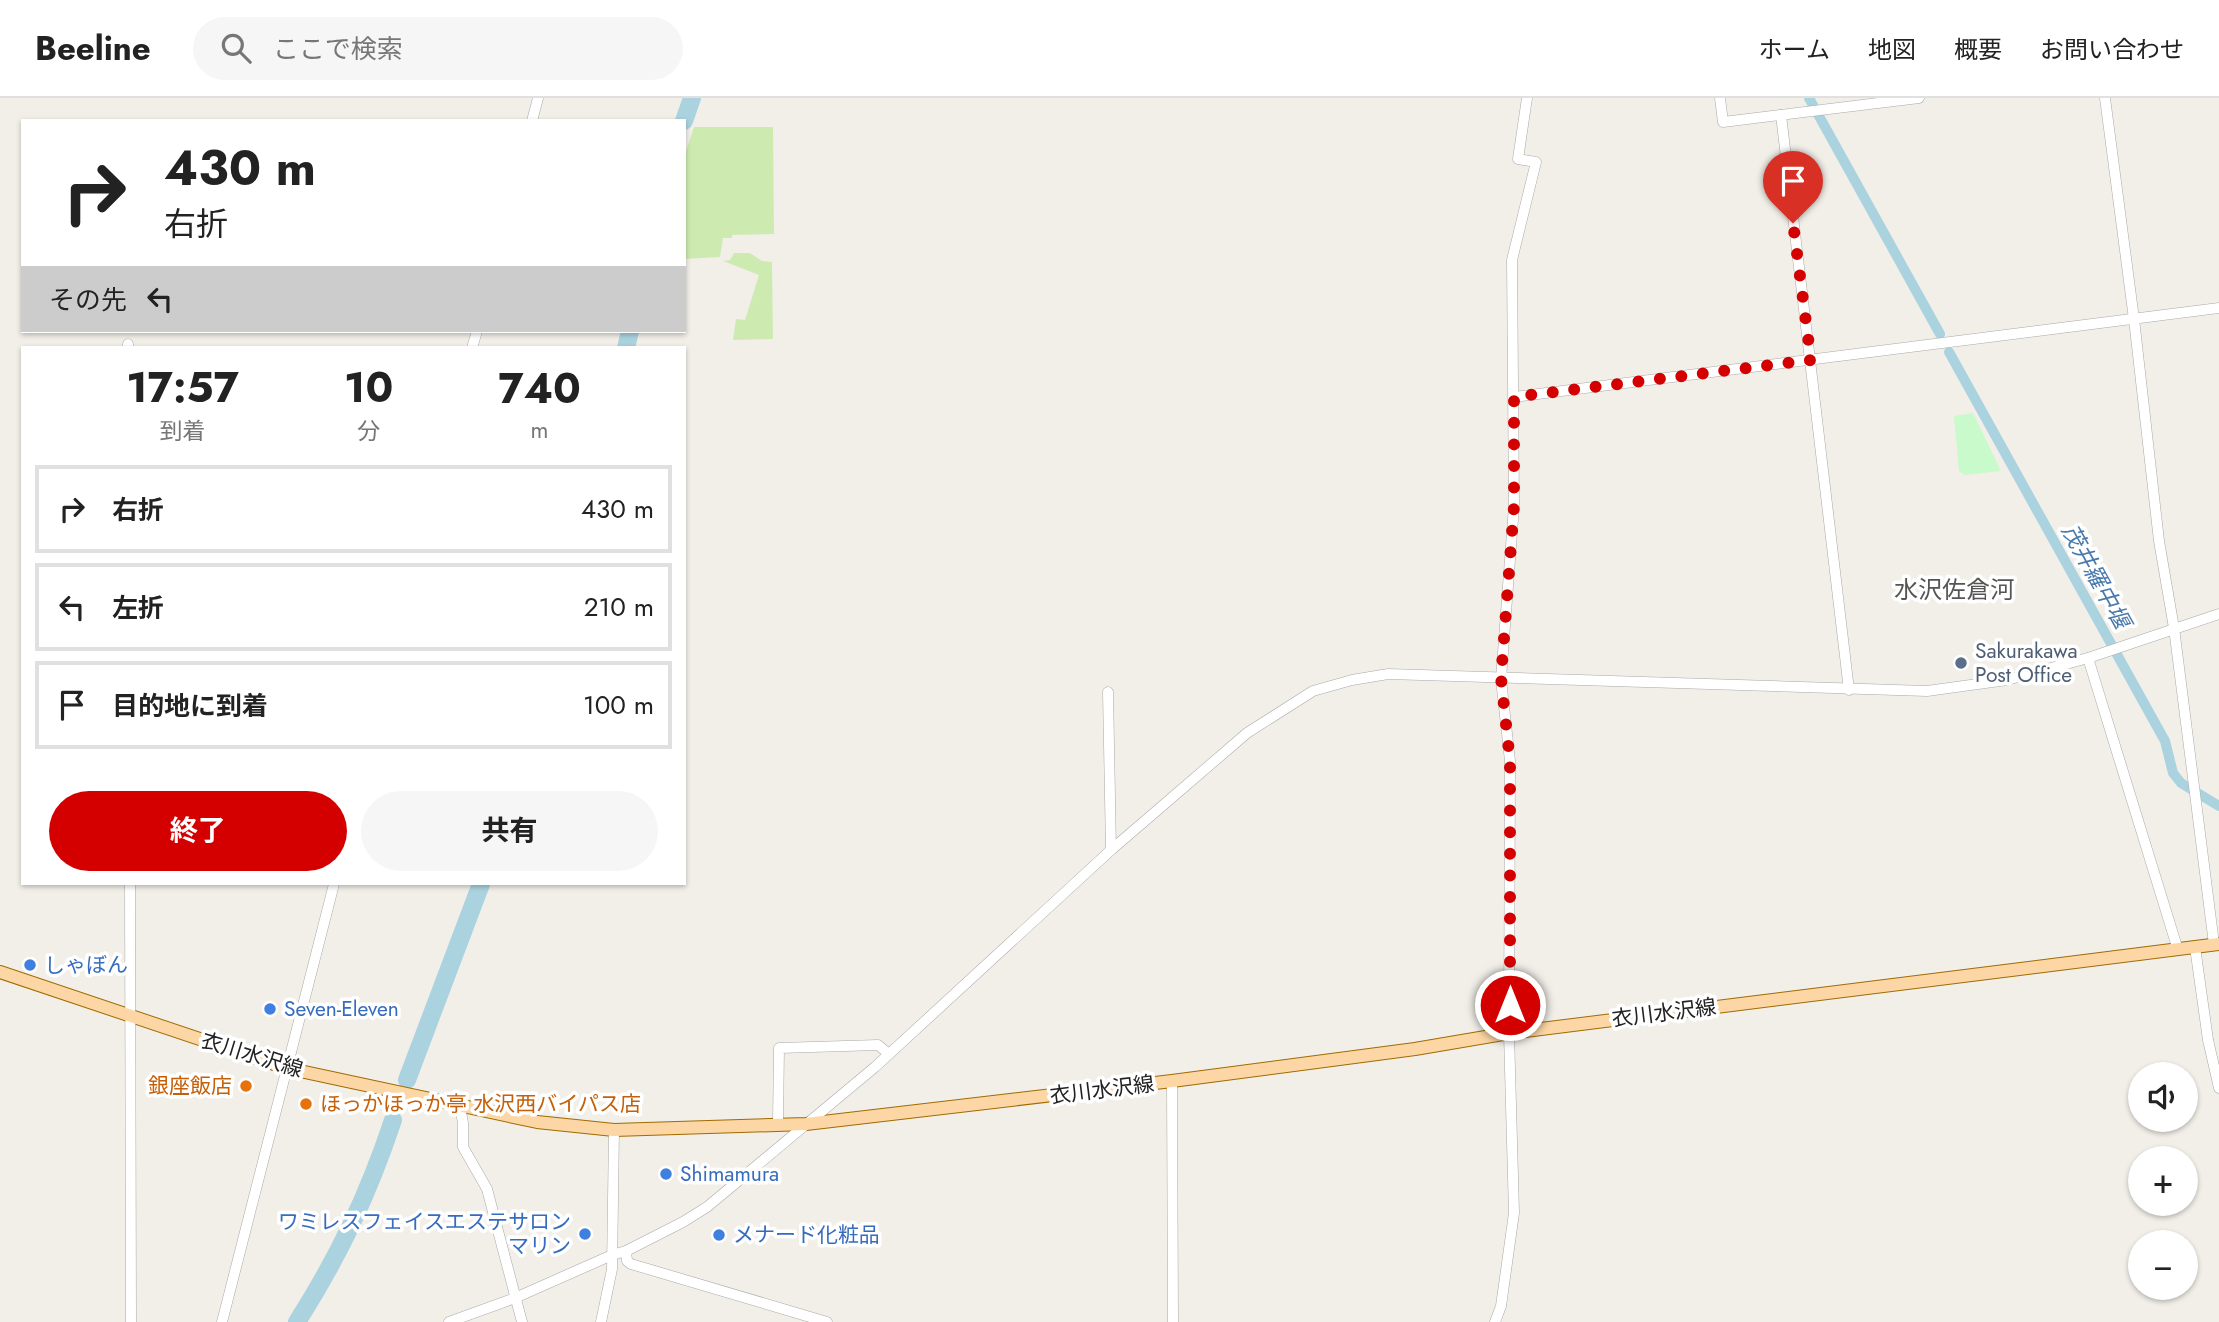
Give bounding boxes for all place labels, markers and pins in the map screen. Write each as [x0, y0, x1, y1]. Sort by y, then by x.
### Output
pin [1763, 151, 1823, 223]
place label: Sakurakawa Post Office [1975, 636, 2078, 690]
marker: Sakurakawa Post Office [1953, 655, 1969, 671]
place label: しゃぼん [44, 950, 128, 980]
marker: しゃぼん [22, 957, 38, 973]
place label: Seven-Eleven [284, 994, 399, 1024]
marker: Seven-Eleven [262, 1001, 278, 1017]
place label: 銀座飯店 [148, 1071, 232, 1101]
marker: 銀座飯店 [238, 1078, 254, 1094]
place label: ほっかほっか亭 水沢西バイパス店 [320, 1089, 641, 1119]
marker: ほっかほっか亭 水沢西バイパス店 [298, 1096, 314, 1112]
place label: Shimamura [680, 1159, 779, 1189]
marker: Shimamura [658, 1166, 674, 1182]
place label: ワミレスフェイスエステサロン マリン [278, 1207, 571, 1261]
place label: メナード化粧品 [733, 1220, 880, 1250]
marker: ワミレスフェイスエステサロン マリン [577, 1226, 593, 1242]
marker: メナード化粧品 [711, 1227, 727, 1243]

